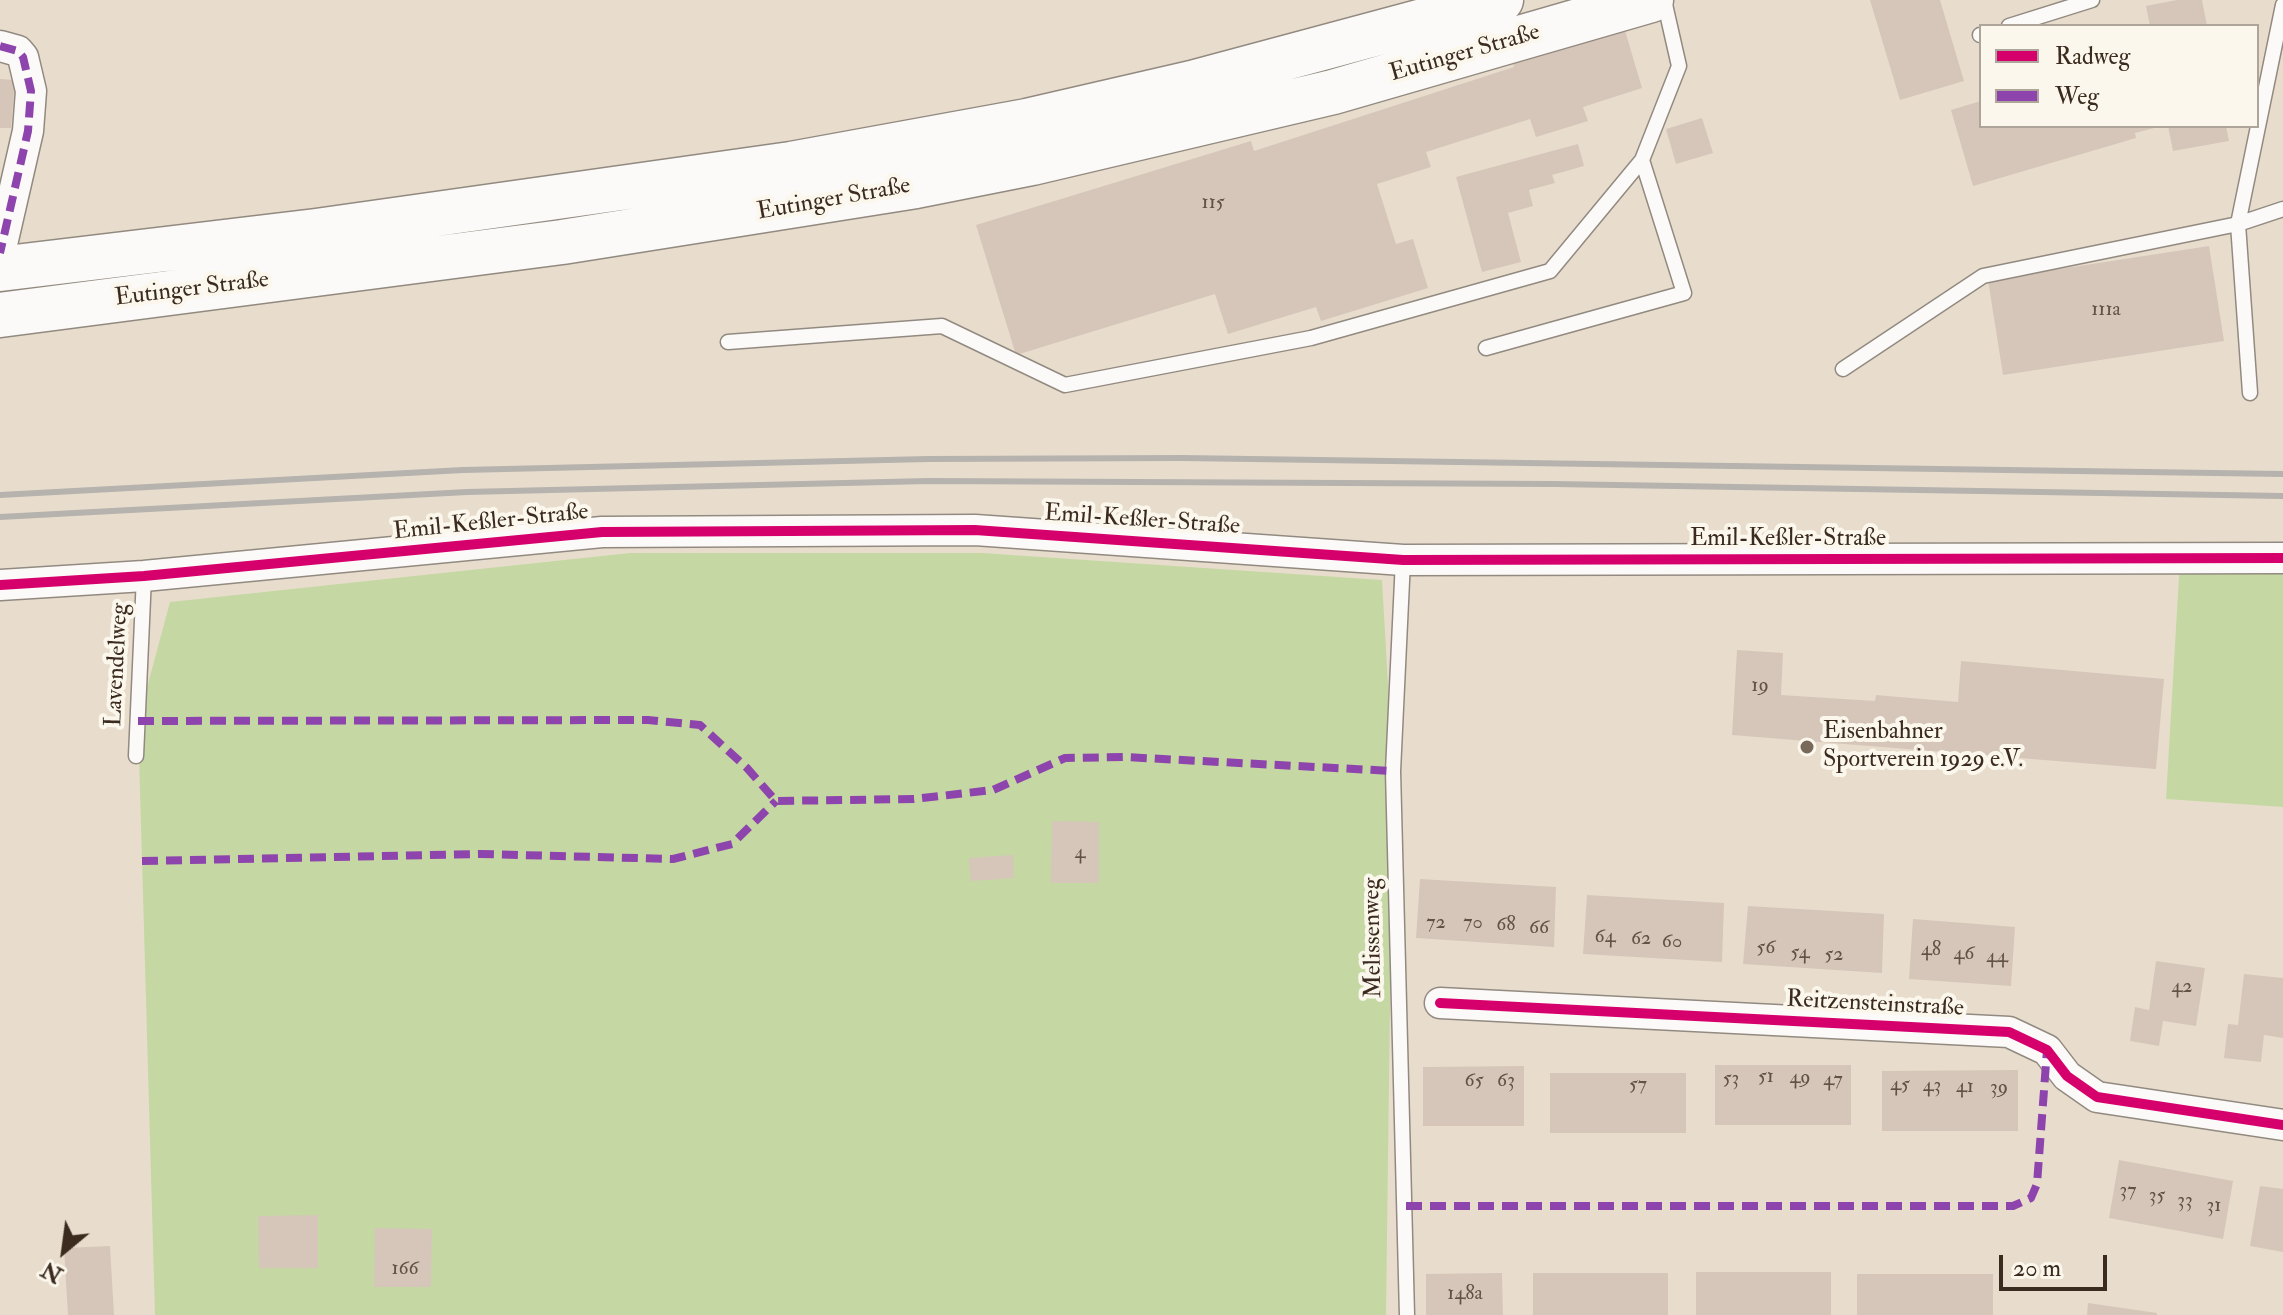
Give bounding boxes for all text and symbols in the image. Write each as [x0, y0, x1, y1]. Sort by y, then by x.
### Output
street label: Eutinger Straße [1387, 19, 1543, 89]
legend [1979, 24, 2259, 128]
text: Radweg [2055, 41, 2130, 72]
text: Weg [2055, 81, 2099, 112]
street label: Eutinger Straße [755, 172, 913, 228]
house number: 115 [1201, 192, 1225, 216]
street label: Eutinger Straße [113, 266, 271, 314]
house number: 111a [2091, 299, 2121, 323]
street label: Emil-Keßler-Straße [392, 498, 590, 548]
street label: Emil-Keßler-Straße [1043, 500, 1241, 542]
street label: Emil-Keßler-Straße [1690, 526, 1886, 554]
street label: Lavendelweg [100, 603, 136, 727]
house number: 19 [1751, 675, 1769, 699]
place label: Eisenbahner Sportverein 1929 e.V. [1823, 719, 2023, 775]
marker: Eisenbahner Sportverein 1929 e.V. [1798, 738, 1816, 756]
house number: 4 [1075, 842, 1085, 866]
street label: Melissenweg [1359, 878, 1389, 998]
house number: 72 [1426, 912, 1446, 936]
house number: 70 [1463, 912, 1483, 936]
house number: 68 [1496, 914, 1516, 938]
house number: 66 [1529, 917, 1549, 941]
house number: 64 [1595, 926, 1615, 950]
house number: 62 [1631, 928, 1651, 952]
house number: 60 [1662, 931, 1682, 955]
house number: 56 [1757, 937, 1775, 961]
house number: 48 [1921, 939, 1941, 963]
house number: 54 [1790, 942, 1810, 966]
house number: 46 [1954, 943, 1974, 967]
house number: 52 [1825, 944, 1843, 968]
house number: 44 [1986, 946, 2008, 970]
house number: 42 [2172, 976, 2192, 1000]
street label: Reitzensteinstraße [1786, 986, 1964, 1024]
house number: 51 [1758, 1066, 1774, 1090]
house number: 49 [1789, 1067, 1811, 1091]
house number: 53 [1723, 1068, 1739, 1092]
house number: 47 [1823, 1069, 1843, 1093]
house number: 65 [1465, 1070, 1483, 1094]
house number: 63 [1497, 1070, 1515, 1094]
house number: 57 [1629, 1074, 1647, 1098]
house number: 45 [1890, 1074, 1910, 1098]
house number: 43 [1923, 1075, 1941, 1099]
house number: 41 [1956, 1076, 1974, 1100]
house number: 39 [1990, 1077, 2008, 1101]
house number: 37 [2120, 1180, 2136, 1204]
house number: 35 [2149, 1185, 2165, 1209]
house number: 33 [2177, 1190, 2193, 1214]
house number: 31 [2207, 1195, 2221, 1219]
north arrow [24, 1211, 104, 1291]
scale bar [2003, 1239, 2111, 1289]
text: 20 m [2013, 1253, 2061, 1284]
text: N [37, 1255, 68, 1289]
house number: 166 [391, 1258, 419, 1282]
house number: 148a [1447, 1283, 1483, 1307]

